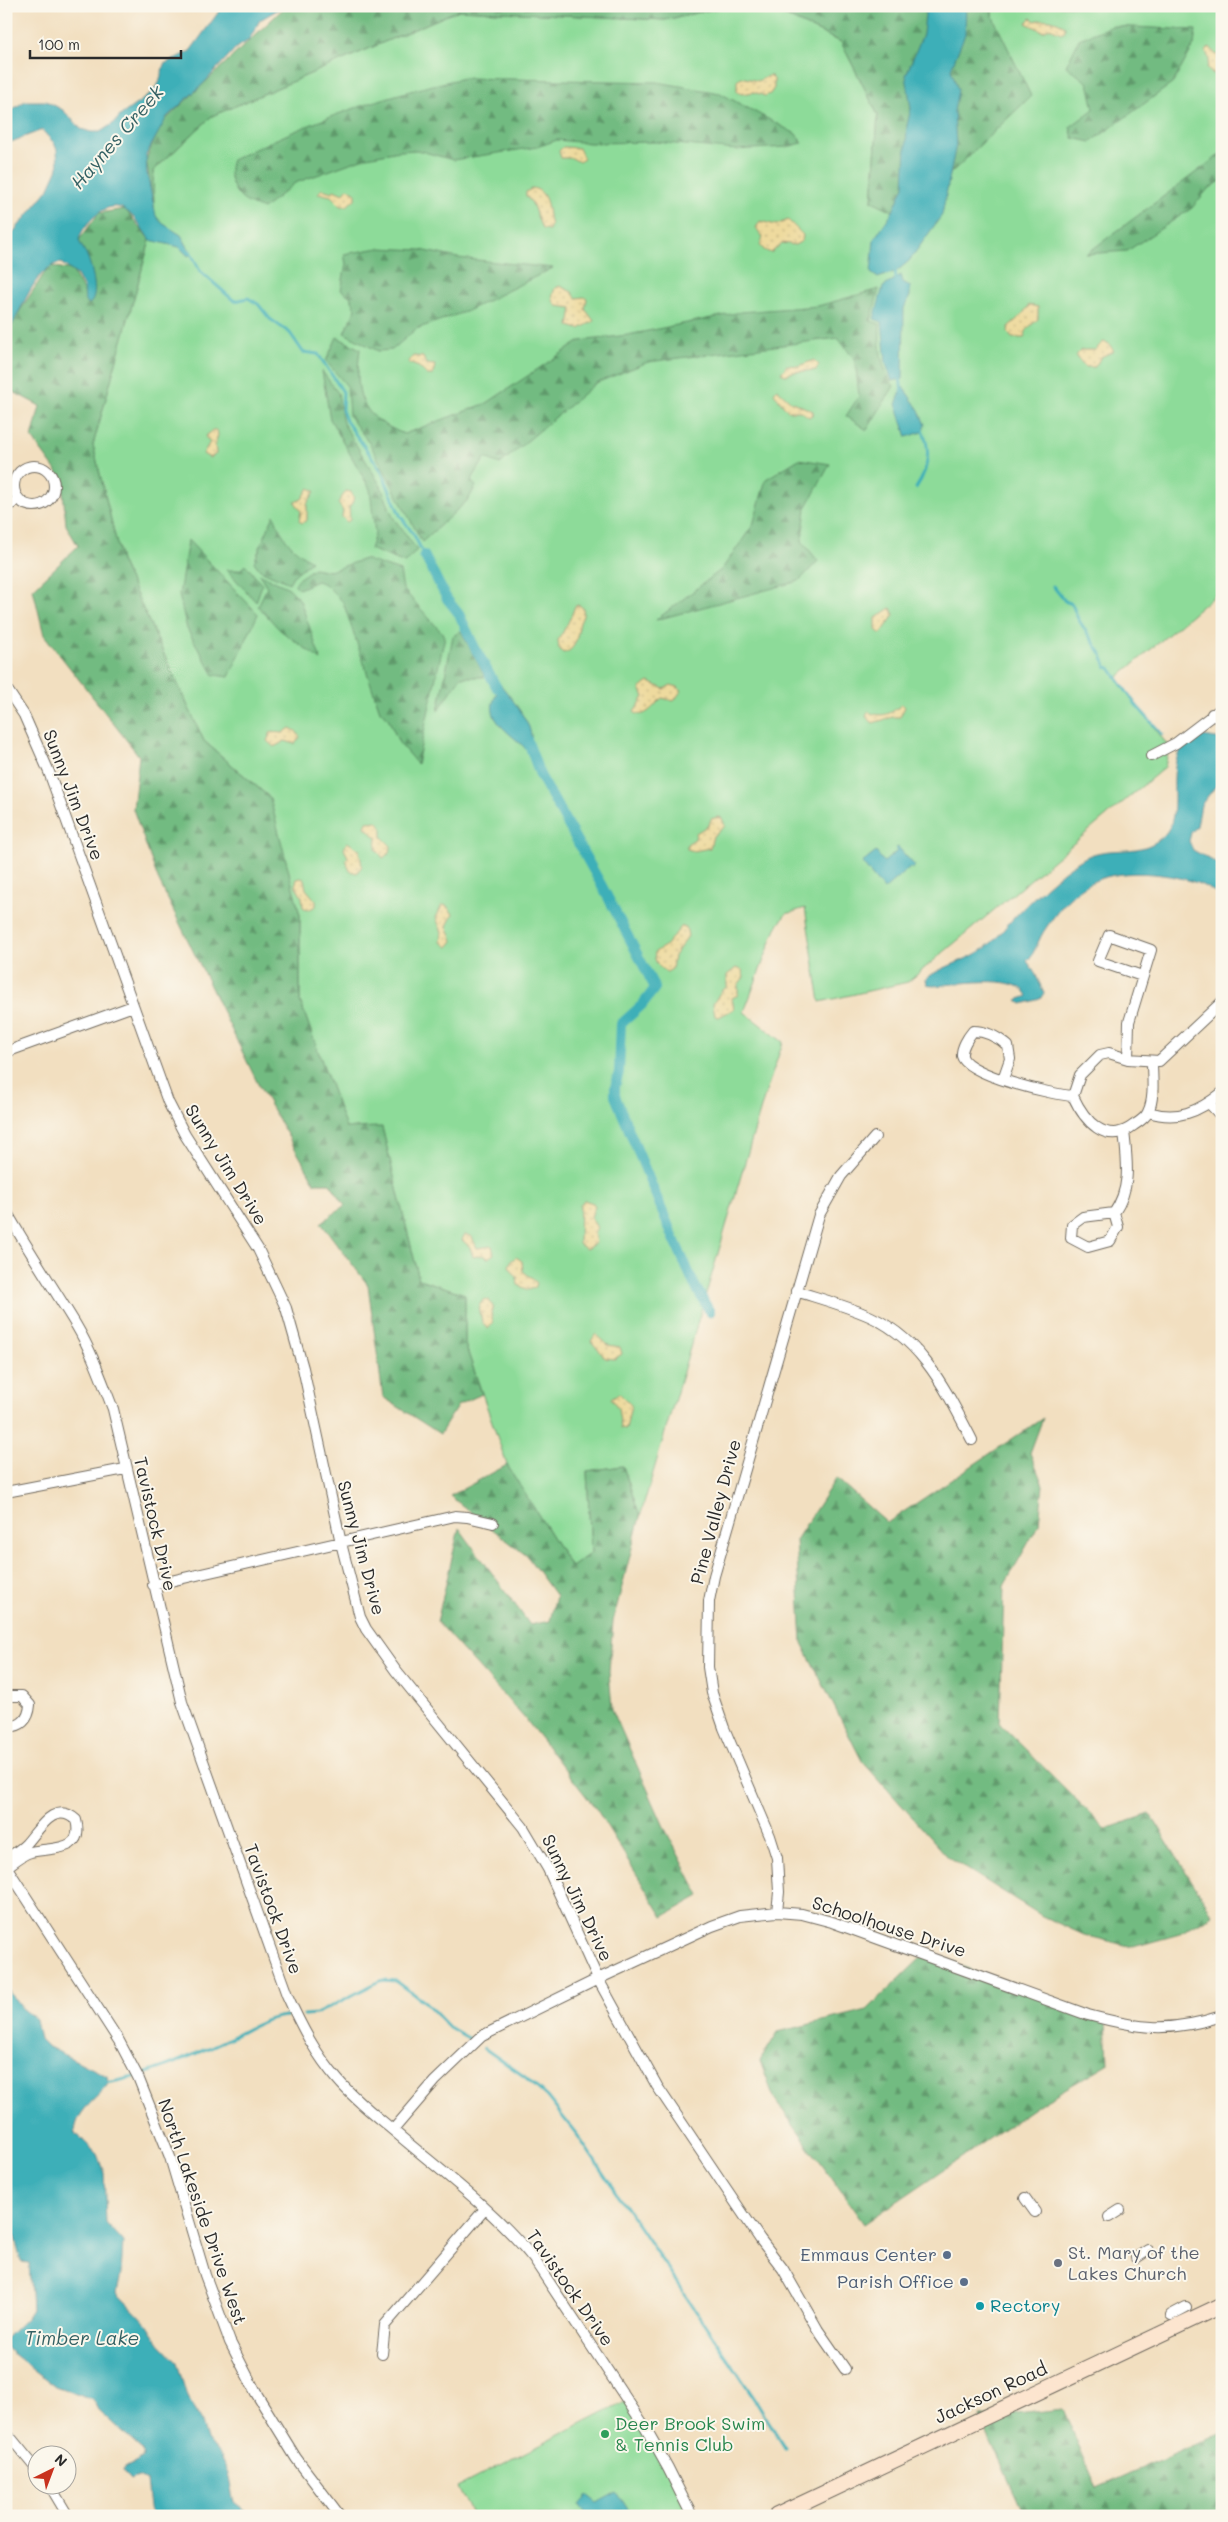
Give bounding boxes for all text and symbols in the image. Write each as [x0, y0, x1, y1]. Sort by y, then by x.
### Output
scale bar [30, 28, 181, 60]
text: 100 m [38, 34, 80, 54]
water label: Haynes Creek [65, 79, 169, 194]
street label: Sunny Jim Drive [38, 726, 110, 863]
street label: Sunny Jim Drive [180, 1100, 274, 1229]
street label: Pine Valley Drive [684, 1437, 746, 1587]
street label: Tavistock Drive [129, 1454, 183, 1593]
street label: Sunny Jim Drive [332, 1478, 391, 1618]
street label: Sunny Jim Drive [537, 1830, 619, 1965]
street label: Tavistock Drive [239, 1840, 309, 1977]
street label: Schoolhouse Drive [809, 1890, 969, 1962]
street label: North Lakeside Drive West [153, 2095, 253, 2328]
street label: Tavistock Drive [522, 2224, 620, 2350]
place label: St. Mary of the Lakes Church [1068, 2240, 1200, 2285]
place label: Emmaus Center [800, 2242, 937, 2266]
marker: Emmaus Center [941, 2249, 953, 2261]
marker: St. Mary of the Lakes Church [1052, 2257, 1064, 2269]
place label: Parish Office [837, 2269, 954, 2293]
marker: Parish Office [958, 2276, 970, 2288]
place label: Rectory [990, 2293, 1060, 2317]
marker: Rectory [974, 2300, 986, 2312]
water label: Timber Lake [25, 2325, 139, 2350]
street label: Jackson Road [931, 2356, 1051, 2429]
place label: Deer Brook Swim & Tennis Club [615, 2411, 765, 2456]
marker: Deer Brook Swim & Tennis Club [599, 2428, 611, 2440]
north arrow [28, 2444, 78, 2494]
text: N [51, 2449, 71, 2471]

